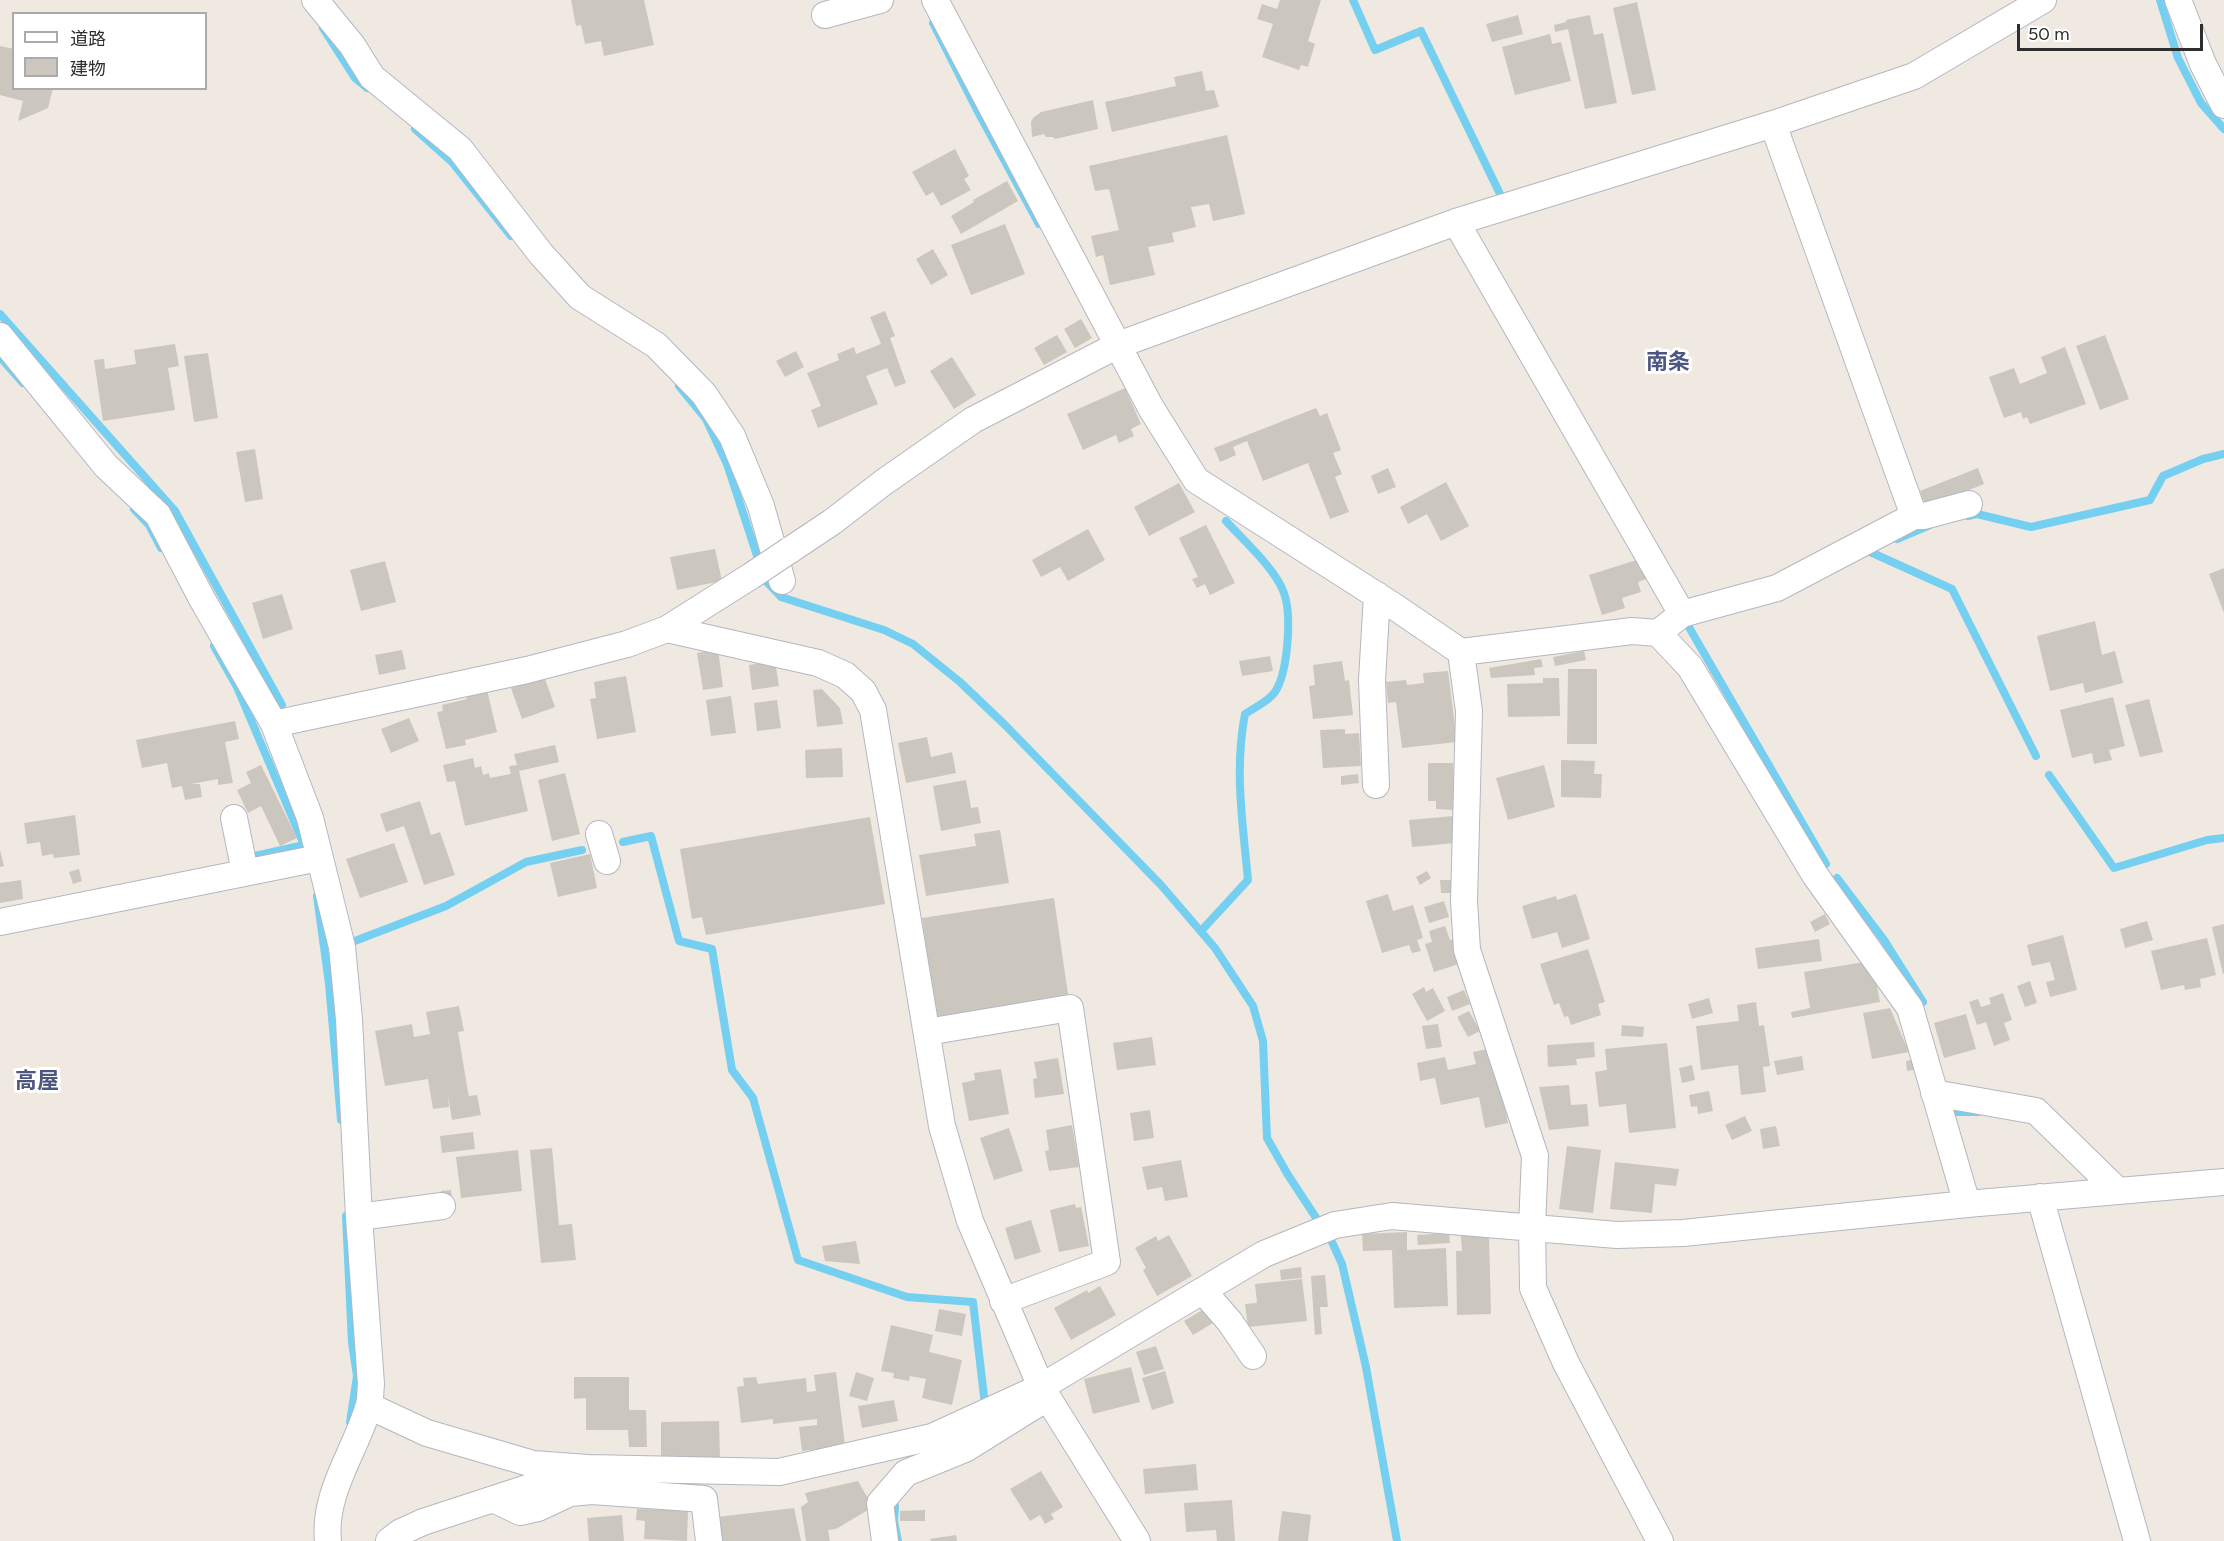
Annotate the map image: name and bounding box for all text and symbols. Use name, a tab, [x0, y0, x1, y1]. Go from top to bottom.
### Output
legend	[12, 12, 207, 90]
scale bar	[2020, 12, 2206, 50]
text: 50 m	[2028, 23, 2070, 45]
text: 道路	[70, 28, 106, 50]
text: 建物	[70, 58, 106, 80]
district label: 南条	[1646, 350, 1690, 376]
district label: 高屋	[15, 1069, 59, 1095]

